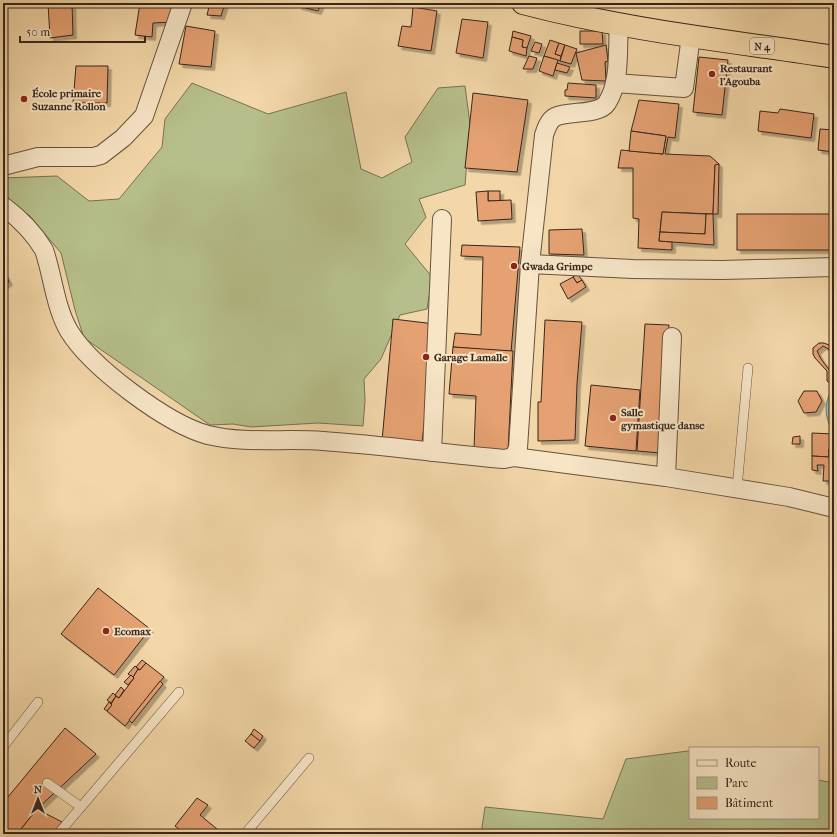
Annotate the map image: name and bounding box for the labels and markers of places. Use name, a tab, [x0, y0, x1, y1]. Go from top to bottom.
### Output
place label: Restaurant l'Agouba	[719, 62, 774, 88]
marker: Restaurant l'Agouba	[707, 69, 717, 79]
place label: École primaire Suzanne Rollon	[32, 87, 106, 113]
marker: École primaire Suzanne Rollon	[19, 94, 29, 104]
place label: Gwada Grimpe	[522, 260, 593, 273]
marker: Gwada Grimpe	[509, 261, 519, 271]
place label: Garage Lamalle	[434, 351, 508, 364]
marker: Garage Lamalle	[421, 352, 431, 362]
place label: Salle gymastique danse	[621, 406, 705, 432]
marker: Salle gymastique danse	[608, 413, 618, 423]
place label: Ecomax	[114, 625, 151, 638]
marker: Ecomax	[101, 626, 111, 636]

